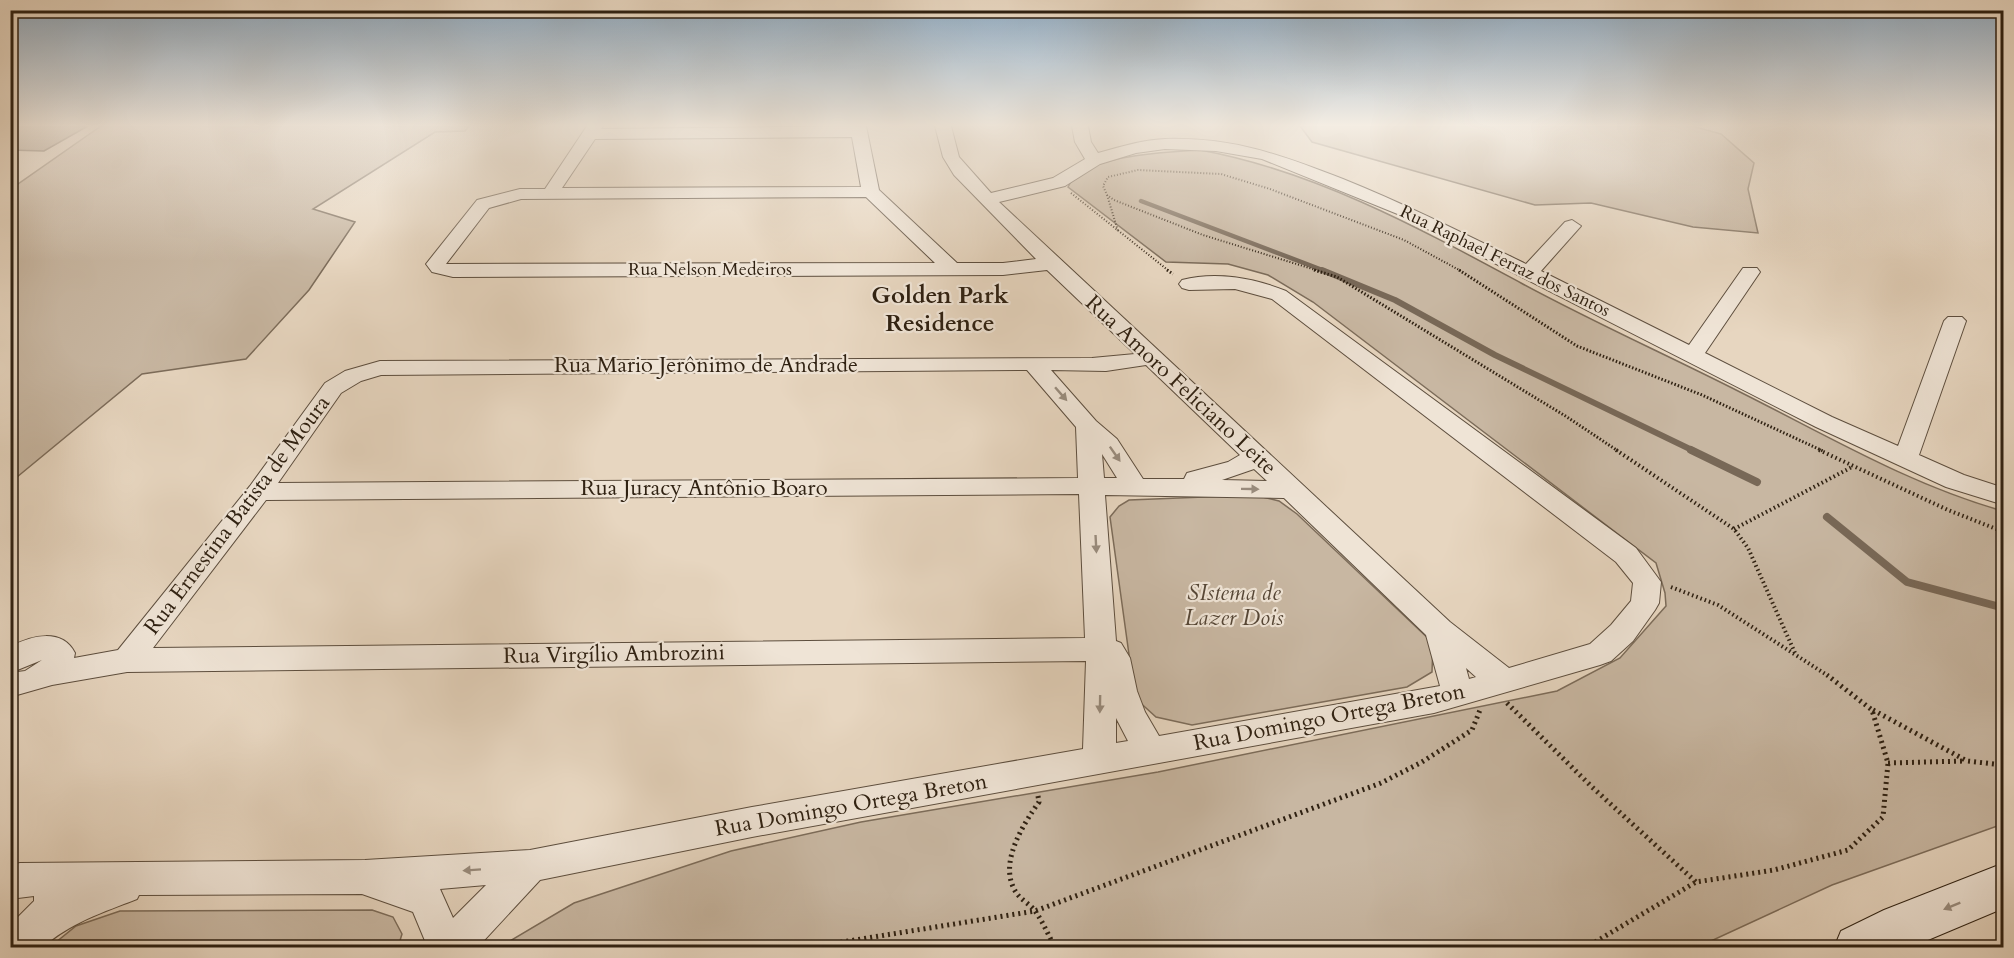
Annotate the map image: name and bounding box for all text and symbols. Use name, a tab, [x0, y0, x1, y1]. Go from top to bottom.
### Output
street label: Rua Raphael Ferraz dos Santos	[1396, 199, 1614, 323]
street label: Rua Nelson Medeiros	[628, 257, 792, 282]
district label: Golden Park Residence	[871, 279, 1009, 340]
street label: Rua Amoro Feliciano Leite	[1079, 288, 1283, 482]
street label: Rua Mario Jerônimo de Andrade	[554, 350, 858, 380]
one-way arrow	[1054, 387, 1067, 402]
street label: Rua Ernestina Batista de Moura	[137, 389, 337, 641]
one-way arrow	[1109, 445, 1121, 461]
street label: Rua Juracy Antônio Boaro	[580, 473, 828, 503]
one-way arrow	[1241, 484, 1260, 494]
one-way arrow	[1092, 534, 1101, 553]
park label: SIstema de Lazer Dois	[1185, 578, 1284, 633]
street label: Rua Virgílio Ambrozini	[503, 637, 725, 671]
street label: Rua Domingo Ortega Breton	[1191, 676, 1468, 758]
one-way arrow	[1095, 694, 1105, 713]
street label: Rua Domingo Ortega Breton	[713, 766, 990, 844]
one-way arrow	[463, 865, 482, 875]
one-way arrow	[1943, 902, 1961, 911]

